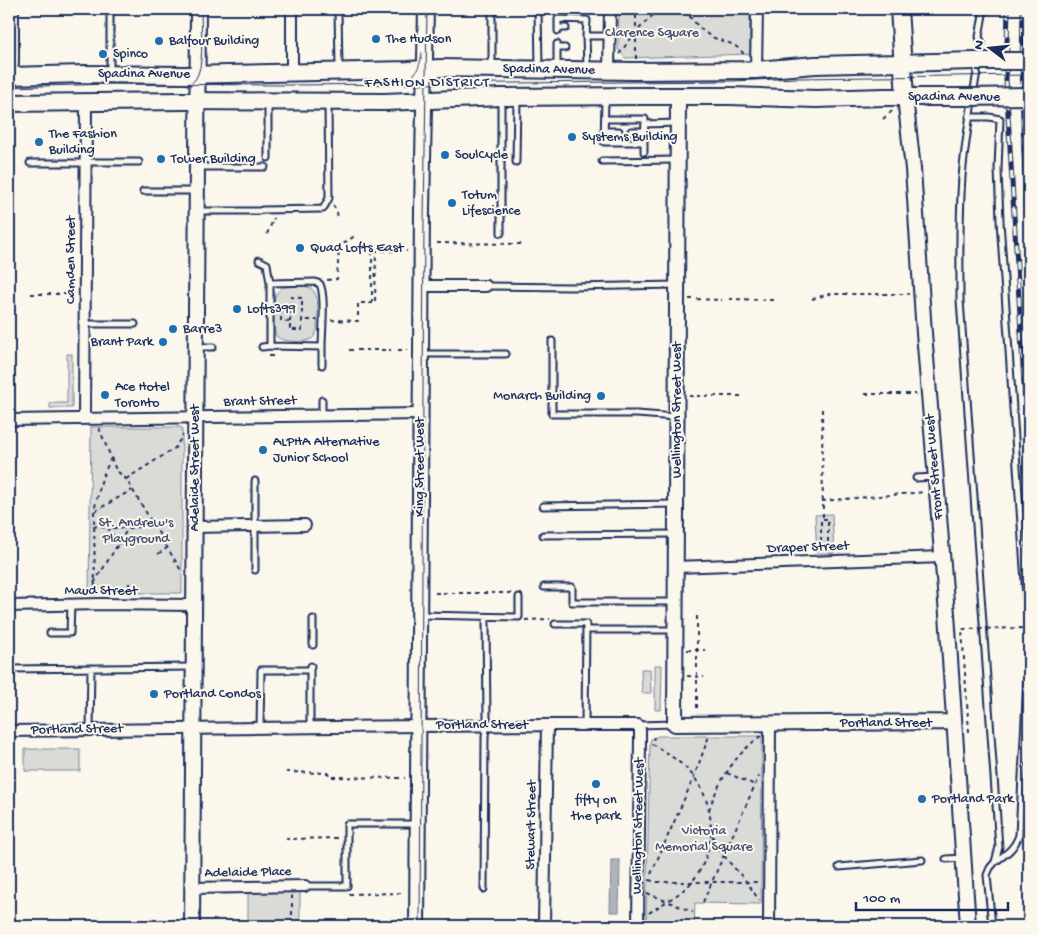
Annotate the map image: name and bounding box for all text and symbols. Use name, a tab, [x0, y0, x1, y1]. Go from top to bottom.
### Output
north arrow	[966, 22, 1016, 72]
park label: Clarence Square	[605, 25, 700, 42]
place label: The Hudson	[385, 31, 452, 48]
place label: Balfour Building	[168, 33, 259, 50]
marker: The Hudson	[370, 33, 382, 45]
marker: Balfour Building	[153, 35, 165, 47]
text: N	[970, 38, 989, 52]
place label: Spinco	[113, 46, 148, 63]
marker: Spinco	[97, 48, 109, 60]
street label: Spadina Avenue	[503, 61, 596, 79]
street label: Spadina Avenue	[98, 66, 191, 83]
district label: FASHION DISTRICT	[363, 74, 490, 92]
street label: Spadina Avenue	[908, 89, 1001, 106]
place label: The Fashion Building	[48, 126, 117, 159]
place label: Systems Building	[582, 129, 678, 146]
marker: Systems Building	[566, 131, 578, 143]
marker: The Fashion Building	[33, 136, 45, 148]
place label: SoulCycle	[455, 147, 509, 164]
marker: SoulCycle	[439, 149, 451, 161]
place label: Tower Building	[170, 151, 256, 168]
marker: Tower Building	[155, 153, 167, 165]
place label: Totum Lifescience	[461, 187, 521, 220]
marker: Totum Lifescience	[446, 197, 458, 209]
street label: Camden Street	[63, 215, 80, 304]
place label: Quad Lofts East	[310, 240, 405, 257]
marker: Quad Lofts East	[294, 242, 306, 254]
place label: Lofts399	[247, 301, 296, 318]
marker: Lofts399	[231, 303, 243, 315]
place label: Barre3	[182, 321, 222, 338]
marker: Barre3	[167, 323, 179, 335]
place label: Brant Park	[90, 334, 155, 351]
marker: Brant Park	[157, 336, 169, 348]
street label: Wellington Street West	[669, 340, 686, 478]
place label: Ace Hotel Toronto	[114, 379, 170, 412]
place label: Monarch Building	[493, 388, 591, 405]
marker: Ace Hotel Toronto	[99, 389, 111, 401]
marker: Monarch Building	[595, 390, 607, 402]
street label: Brant Street	[222, 393, 298, 411]
street label: Adelaide Street West	[187, 403, 204, 531]
street label: Front Street West	[922, 412, 948, 521]
street label: King Street West	[412, 416, 429, 517]
place label: ALPHA Alternative Junior School	[273, 434, 380, 467]
marker: ALPHA Alternative Junior School	[257, 444, 269, 456]
park label: St. Andrew's Playground	[99, 515, 174, 548]
street label: Draper Street	[766, 538, 850, 558]
street label: Maud Street	[65, 583, 139, 600]
place label: Portland Condos	[163, 686, 262, 703]
marker: Portland Condos	[148, 688, 160, 700]
street label: Portland Street	[839, 715, 933, 732]
street label: Portland Street	[435, 717, 529, 734]
street label: Portland Street	[30, 721, 124, 739]
street label: Wellington Street West	[629, 756, 649, 894]
marker: fifty on the park	[590, 778, 602, 790]
street label: Stewart Street	[523, 779, 541, 870]
place label: Portland Park	[931, 791, 1015, 808]
place label: fifty on the park	[570, 792, 623, 825]
marker: Portland Park	[916, 793, 928, 805]
park label: Victoria Memorial Square	[655, 823, 754, 856]
street label: Adelaide Place	[204, 864, 292, 882]
scale bar	[856, 880, 1008, 912]
text: 100 m	[862, 890, 901, 908]

